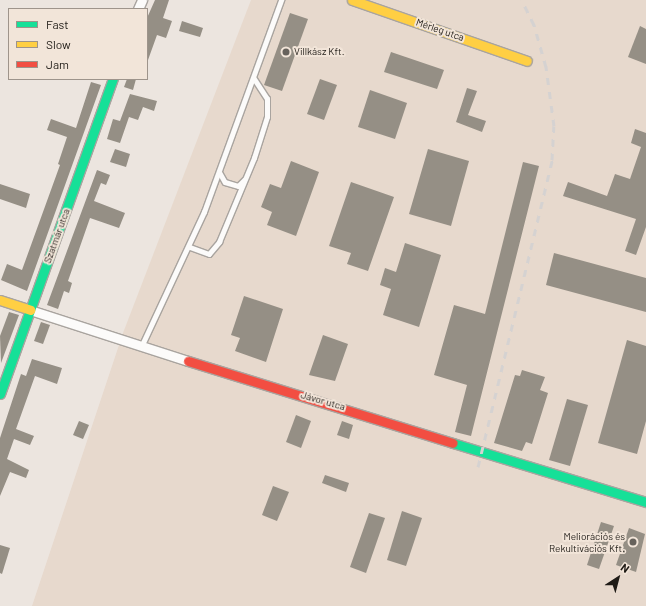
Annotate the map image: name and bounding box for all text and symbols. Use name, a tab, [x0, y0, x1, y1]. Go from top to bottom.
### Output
legend	[8, 8, 148, 80]
street label: Mérleg utca	[414, 16, 466, 44]
text: Fast	[46, 17, 69, 31]
text: Slow	[46, 37, 71, 51]
place label: Villkász Kft.	[294, 46, 344, 58]
marker: Villkász Kft.	[281, 47, 291, 57]
text: Jam	[46, 57, 69, 71]
street label: Szatmár utca	[42, 207, 72, 265]
street label: Jávor utca	[299, 389, 347, 413]
place label: Meliorációs és Rekultivációs Kft.	[549, 530, 625, 554]
marker: Meliorációs és Rekultivációs Kft.	[628, 537, 638, 547]
north arrow	[598, 558, 638, 598]
text: N	[619, 560, 632, 575]

